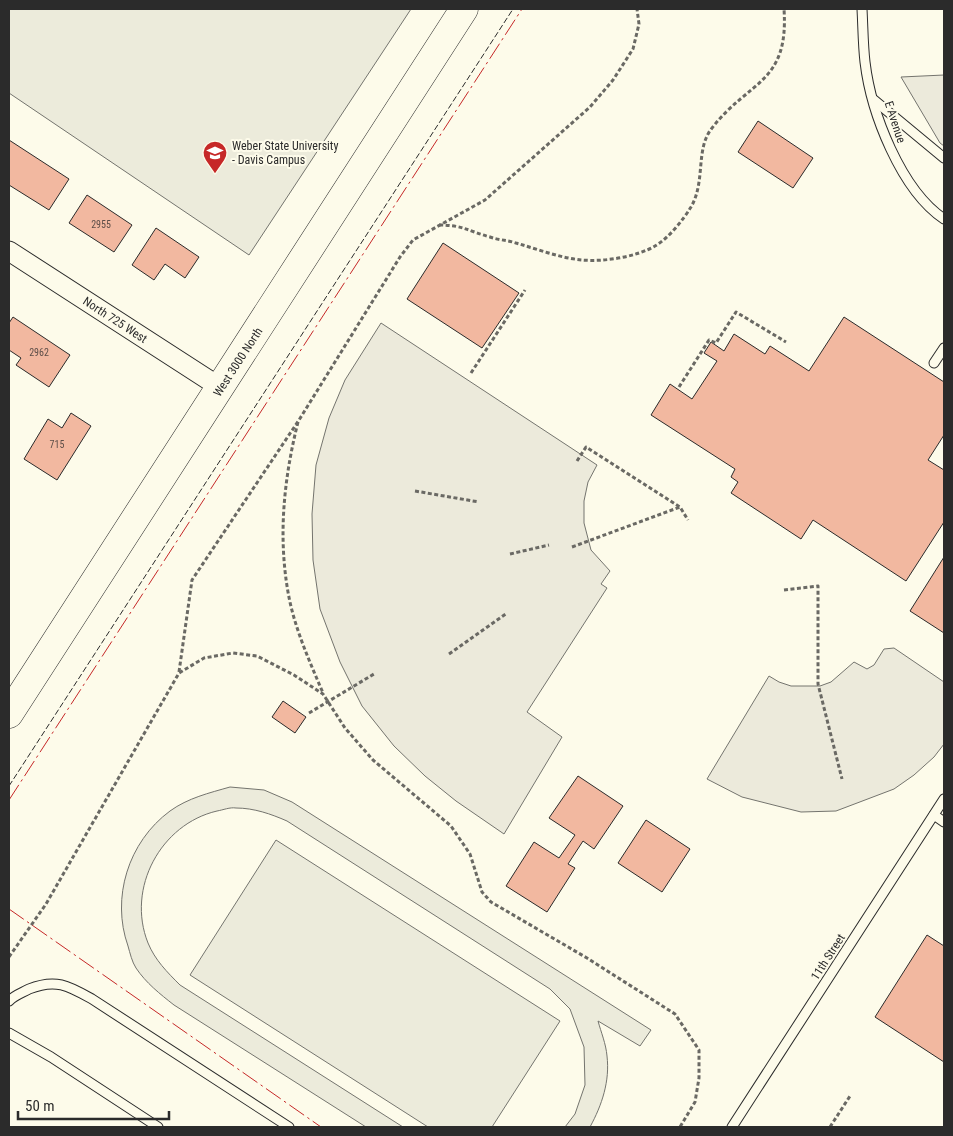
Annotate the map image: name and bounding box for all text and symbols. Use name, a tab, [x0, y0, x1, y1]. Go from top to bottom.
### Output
street label: E Avenue	[882, 99, 908, 145]
place label: Weber State University - Davis Campus	[232, 139, 338, 167]
school or university icon: Weber State University - Davis Campus	[202, 140, 228, 174]
house number: 2955	[91, 219, 111, 230]
street label: North 725 West	[80, 294, 150, 346]
street label: West 3000 North	[210, 325, 266, 399]
house number: 2962	[29, 347, 49, 358]
house number: 715	[50, 439, 64, 450]
street label: 11th Street	[808, 931, 848, 983]
scale bar	[18, 1088, 169, 1120]
text: 50 m	[25, 1097, 55, 1115]

